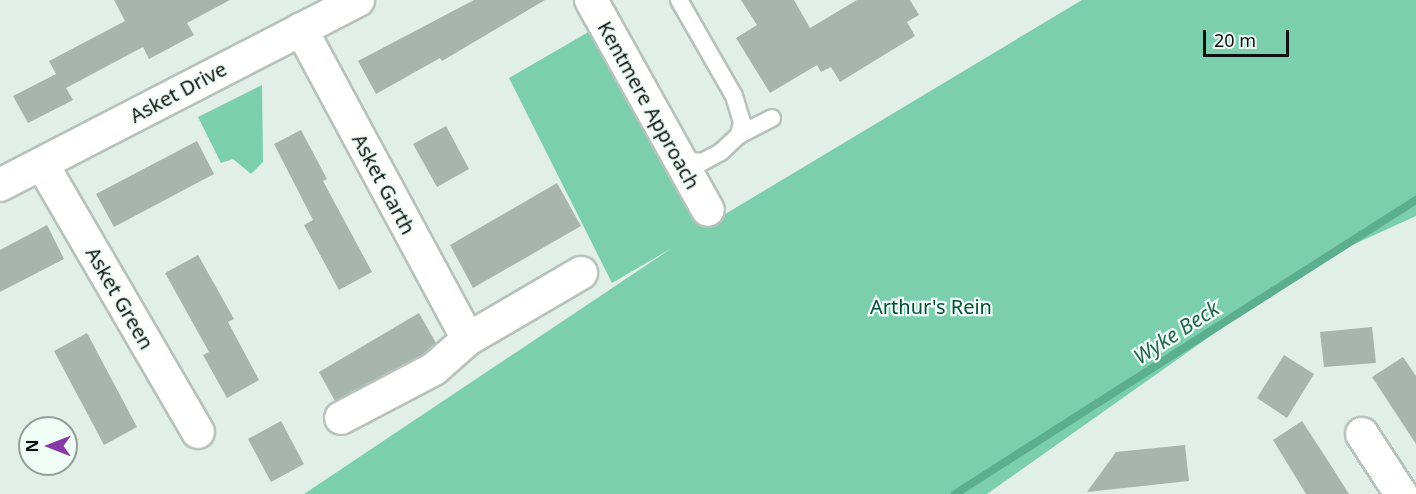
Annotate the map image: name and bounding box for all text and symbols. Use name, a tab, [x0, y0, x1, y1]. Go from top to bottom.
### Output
street label: Kentmere Approach	[593, 17, 705, 193]
scale bar	[1206, 18, 1292, 56]
text: 20 m	[1214, 28, 1256, 52]
street label: Asket Drive	[125, 56, 231, 128]
street label: Asket Garth	[347, 130, 421, 238]
street label: Asket Green	[81, 243, 159, 353]
park label: Arthur's Rein	[870, 294, 992, 318]
water label: Wyke Beck	[1129, 295, 1223, 369]
north arrow	[18, 416, 78, 476]
text: N	[21, 440, 43, 453]

